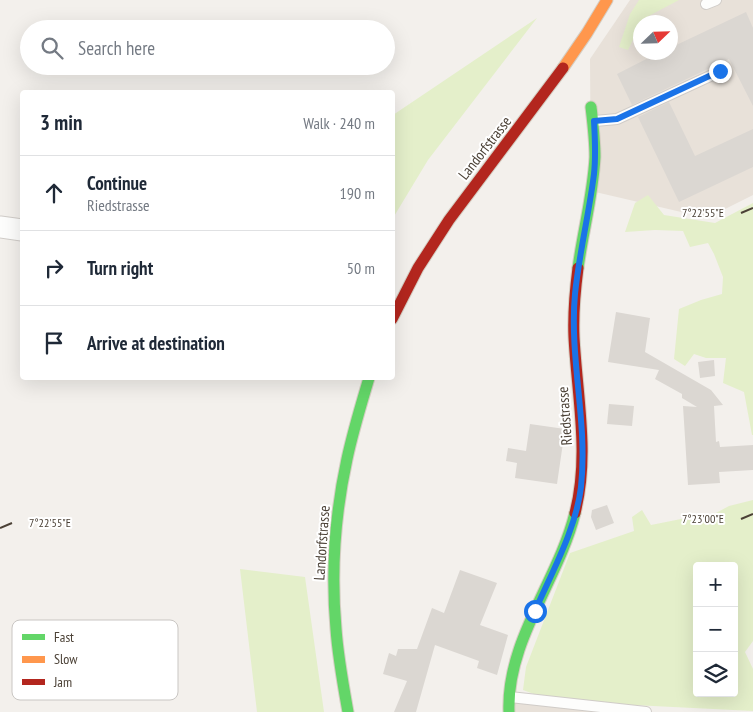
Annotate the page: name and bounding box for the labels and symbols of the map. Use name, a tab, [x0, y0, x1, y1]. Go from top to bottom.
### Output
north arrow	[633, 15, 678, 60]
route end	[709, 60, 732, 83]
street label: Landorfstrasse	[454, 112, 515, 183]
text: 7°22'55"E	[682, 205, 724, 220]
street label: Riedstrasse	[553, 386, 576, 446]
street label: Landorfstrasse	[309, 505, 334, 581]
text: 7°23'00"E	[682, 511, 724, 526]
text: 7°22'55"E	[29, 515, 71, 530]
route start	[524, 600, 547, 623]
legend	[12, 620, 178, 700]
text: Fast	[54, 628, 74, 646]
text: Slow	[54, 650, 78, 668]
text: Jam	[53, 673, 72, 691]

